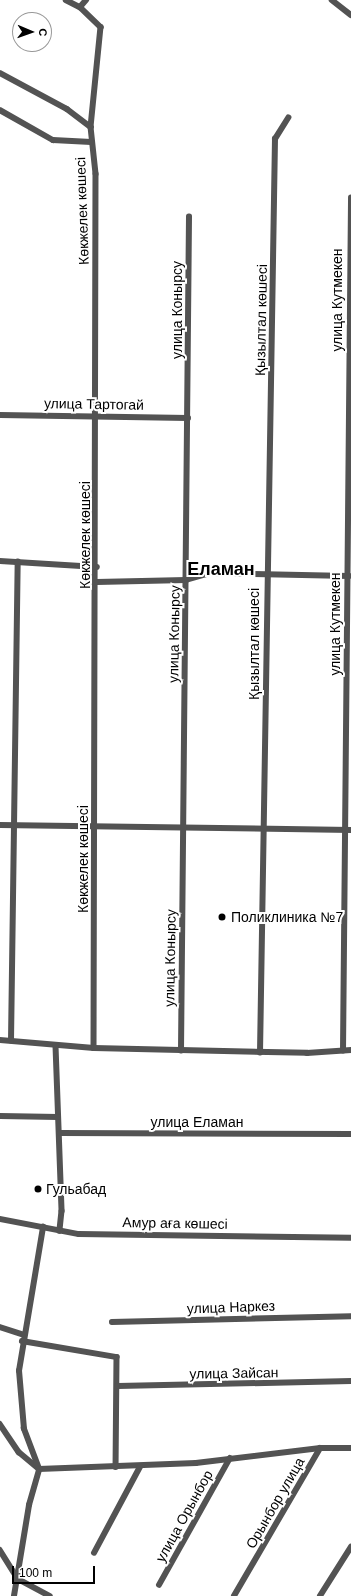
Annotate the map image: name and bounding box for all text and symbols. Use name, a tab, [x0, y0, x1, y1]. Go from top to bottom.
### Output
north arrow	[12, 12, 52, 52]
text: С	[37, 28, 49, 37]
street label: Көкжелек көшесі	[72, 157, 92, 265]
street label: улица Кутмекен	[329, 248, 345, 352]
street label: улица Конырсу	[169, 261, 185, 359]
street label: Қызылтал көшесі	[252, 264, 270, 376]
street label: улица Тартогай	[44, 395, 144, 413]
street label: Көкжелек көшесі	[77, 481, 93, 589]
district label: Еламан	[187, 558, 255, 580]
street label: улица Кутмекен	[327, 572, 343, 676]
street label: улица Конырсу	[165, 585, 183, 683]
street label: Қызылтал көшесі	[246, 588, 262, 700]
street label: Көкжелек көшесі	[75, 805, 91, 913]
street label: улица Конырсу	[161, 909, 179, 1007]
place label: Поликлиника №7	[231, 909, 343, 925]
marker: Поликлиника №7	[216, 911, 228, 923]
street label: улица Еламан	[151, 1114, 243, 1130]
place label: Гульабад	[46, 1181, 106, 1197]
marker: Гульабад	[33, 1184, 43, 1194]
street label: Амур аға көшесі	[122, 1214, 228, 1232]
street label: улица Наркез	[187, 1297, 275, 1317]
street label: улица Зайсан	[189, 1364, 279, 1382]
street label: Орынбор улица	[242, 1454, 308, 1552]
street label: улица Орынбор	[152, 1467, 216, 1565]
scale bar	[14, 1558, 97, 1584]
text: 100 m	[19, 1566, 52, 1580]

